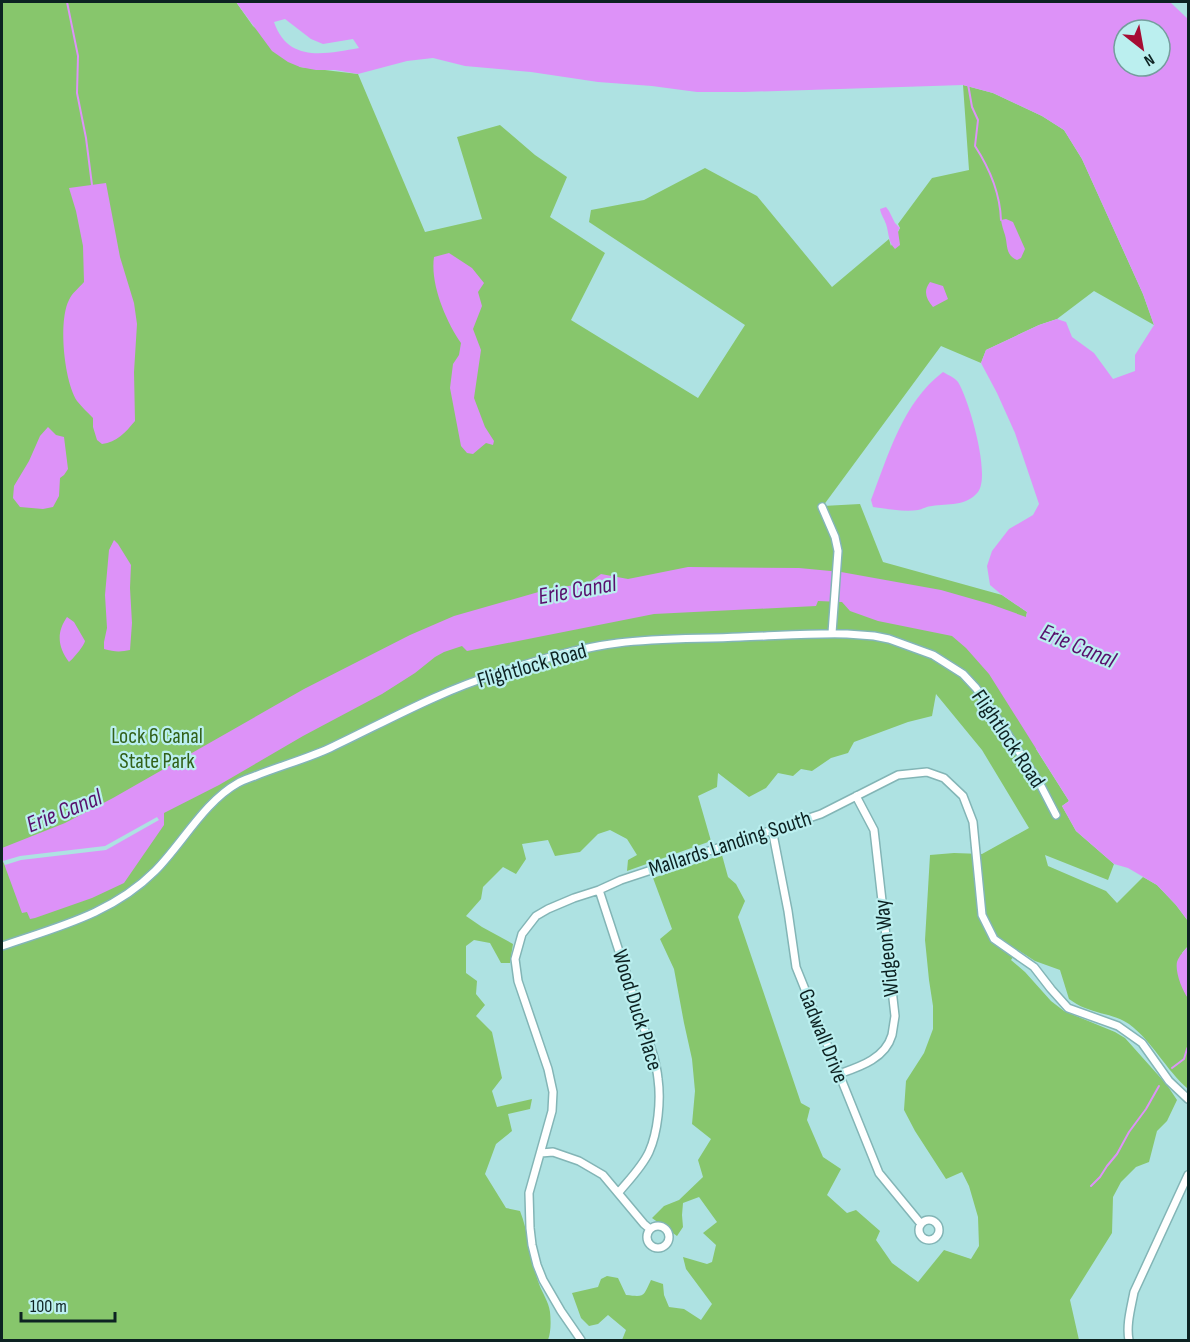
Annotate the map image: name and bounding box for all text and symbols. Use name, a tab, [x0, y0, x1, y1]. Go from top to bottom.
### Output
north arrow	[1112, 18, 1172, 78]
text: N	[1140, 49, 1158, 70]
water label: Erie Canal	[536, 569, 619, 611]
water label: Erie Canal	[1036, 617, 1121, 675]
street label: Flightlock Road	[474, 637, 590, 695]
street label: Flightlock Road	[965, 685, 1051, 793]
park label: Lock 6 Canal State Park	[111, 723, 203, 775]
water label: Erie Canal	[22, 783, 107, 839]
street label: Mallards Landing South	[645, 805, 815, 883]
street label: Widgeon Way	[868, 898, 906, 998]
street label: Wood Duck Place	[606, 946, 668, 1074]
street label: Gadwall Drive	[792, 985, 854, 1087]
scale bar	[21, 1285, 116, 1323]
text: 100 m	[30, 1296, 67, 1317]

